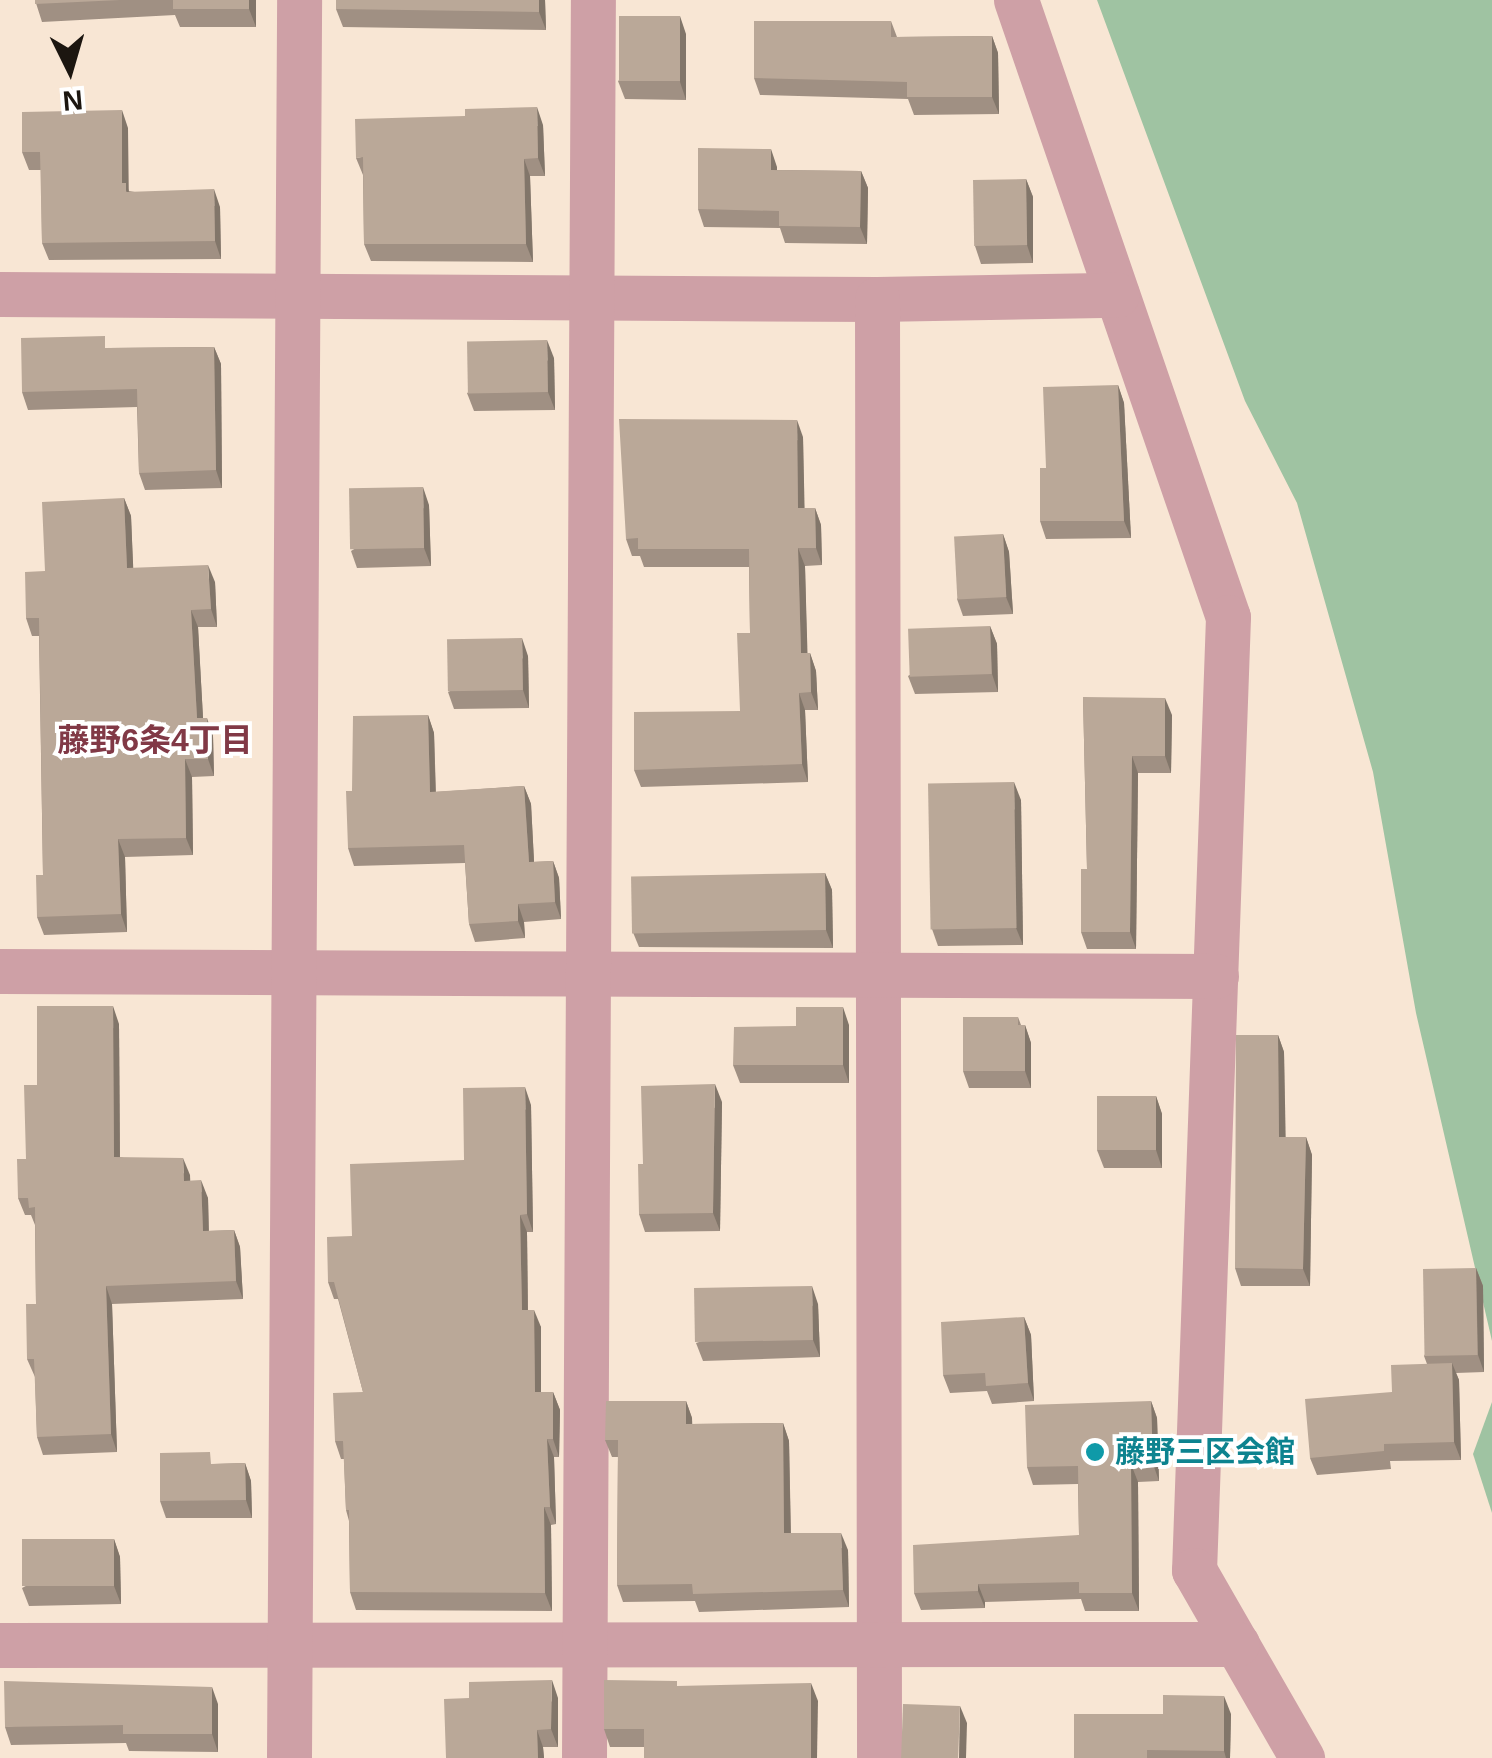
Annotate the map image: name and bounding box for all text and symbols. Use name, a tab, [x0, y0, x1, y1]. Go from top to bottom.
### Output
north arrow	[20, 20, 120, 120]
text: N	[61, 84, 84, 117]
district label: 藤野6条4丁目	[57, 721, 253, 759]
place label: 藤野三区会館	[1115, 1434, 1295, 1470]
marker: 藤野三区会館	[1084, 1441, 1106, 1463]

